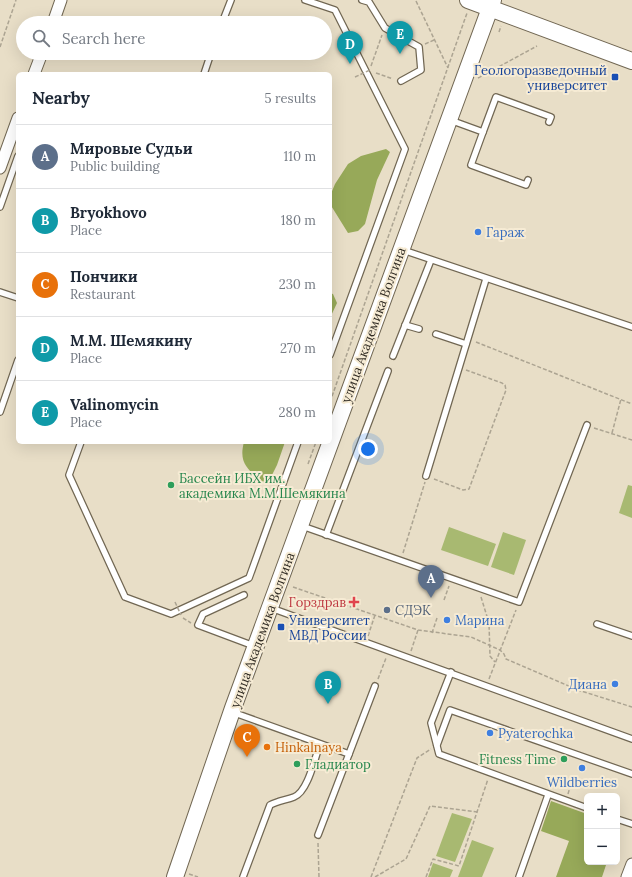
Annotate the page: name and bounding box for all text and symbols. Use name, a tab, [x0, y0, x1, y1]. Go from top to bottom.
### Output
search box	[16, 16, 332, 60]
pin: E	[387, 21, 413, 54]
icon: search	[30, 27, 52, 49]
text: Search here	[62, 29, 145, 48]
pin: D	[337, 31, 363, 64]
place label: Геологоразведочный университет	[474, 62, 608, 94]
marker: Геологоразведочный университет	[610, 72, 620, 82]
text: Nearby	[32, 87, 90, 109]
text: 5 results	[265, 90, 316, 107]
text: Мировые Судьи	[70, 139, 193, 158]
text: A	[41, 148, 49, 165]
text: 110 m	[283, 148, 316, 165]
text: Public building	[70, 158, 160, 175]
text: Bryokhovo	[70, 203, 147, 222]
text: B	[41, 212, 49, 229]
text: 180 m	[281, 212, 316, 229]
text: Place	[70, 222, 102, 239]
place label: Гараж	[486, 224, 524, 241]
marker: Гараж	[473, 227, 483, 237]
street label: улица Академика Волгина	[337, 245, 410, 405]
text: Пончики	[70, 267, 138, 286]
text: C	[41, 276, 49, 293]
text: 230 m	[279, 276, 316, 293]
text: Restaurant	[70, 286, 136, 303]
text: М.М. Шемякину	[70, 331, 192, 350]
text: D	[40, 340, 50, 357]
text: 270 m	[280, 340, 316, 357]
text: Place	[70, 350, 102, 367]
text: Valinomycin	[70, 395, 159, 414]
text: E	[41, 404, 49, 421]
text: 280 m	[279, 404, 316, 421]
text: Place	[70, 414, 102, 431]
your location	[358, 439, 378, 459]
place label: Бассейн ИБХ им. академика М.М.Шемякина	[179, 470, 346, 502]
marker: Бассейн ИБХ им. академика М.М.Шемякина	[166, 480, 176, 490]
street label: улица Академика Волгина	[226, 550, 299, 710]
pin: A	[418, 565, 444, 598]
place label: Горздрав	[289, 594, 346, 611]
marker: Горздрав	[349, 597, 359, 607]
place label: СДЭК	[395, 602, 431, 619]
marker: СДЭК	[382, 605, 392, 615]
place label: Университет МВД России	[288, 612, 370, 644]
place label: Марина	[455, 612, 505, 629]
marker: Марина	[442, 615, 452, 625]
marker: Университет МВД России	[276, 622, 286, 632]
pin: B	[315, 671, 341, 704]
place label: Диана	[568, 676, 607, 693]
marker: Диана	[610, 679, 620, 689]
pin: C	[234, 724, 260, 757]
place label: Pyaterochka	[498, 725, 573, 742]
marker: Pyaterochka	[485, 728, 495, 738]
place label: Hinkalnaya	[275, 739, 342, 756]
marker: Hinkalnaya	[262, 742, 272, 752]
place label: Fitness Time	[479, 751, 556, 768]
marker: Fitness Time	[559, 754, 569, 764]
place label: Гладиатор	[305, 756, 371, 773]
marker: Гладиатор	[292, 759, 302, 769]
marker: Wildberries	[577, 763, 587, 773]
place label: Wildberries	[547, 774, 617, 791]
map controls	[584, 793, 620, 865]
button: +	[584, 793, 620, 829]
button: −	[584, 829, 620, 865]

